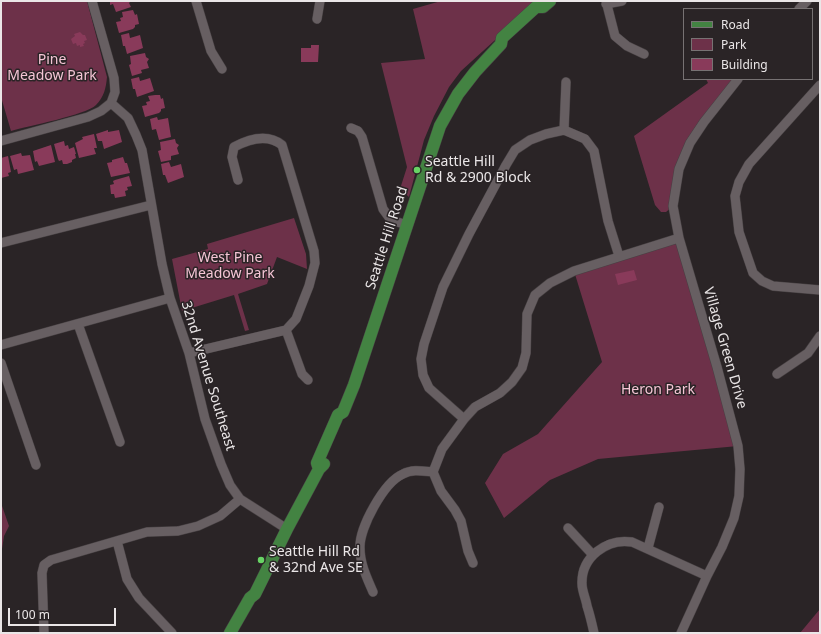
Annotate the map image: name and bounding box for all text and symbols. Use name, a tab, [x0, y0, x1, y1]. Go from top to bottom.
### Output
legend	[683, 8, 813, 80]
text: Road	[721, 16, 750, 33]
text: Park	[721, 36, 746, 53]
park label: Pine Meadow Park	[7, 52, 97, 84]
text: Building	[721, 56, 768, 73]
place label: Seattle Hill Rd & 2900 Block	[425, 154, 531, 186]
marker: Seattle Hill Rd & 2900 Block	[412, 165, 422, 175]
street label: Seattle Hill Road	[362, 184, 412, 292]
park label: West Pine Meadow Park	[185, 250, 275, 282]
street label: Village Green Drive	[700, 285, 750, 411]
street label: 32nd Avenue Southeast	[177, 299, 239, 453]
park label: Heron Park	[621, 382, 695, 398]
place label: Seattle Hill Rd & 32nd Ave SE	[269, 544, 363, 576]
marker: Seattle Hill Rd & 32nd Ave SE	[256, 555, 266, 565]
scale bar	[10, 600, 118, 626]
text: 100 m	[15, 606, 50, 623]

